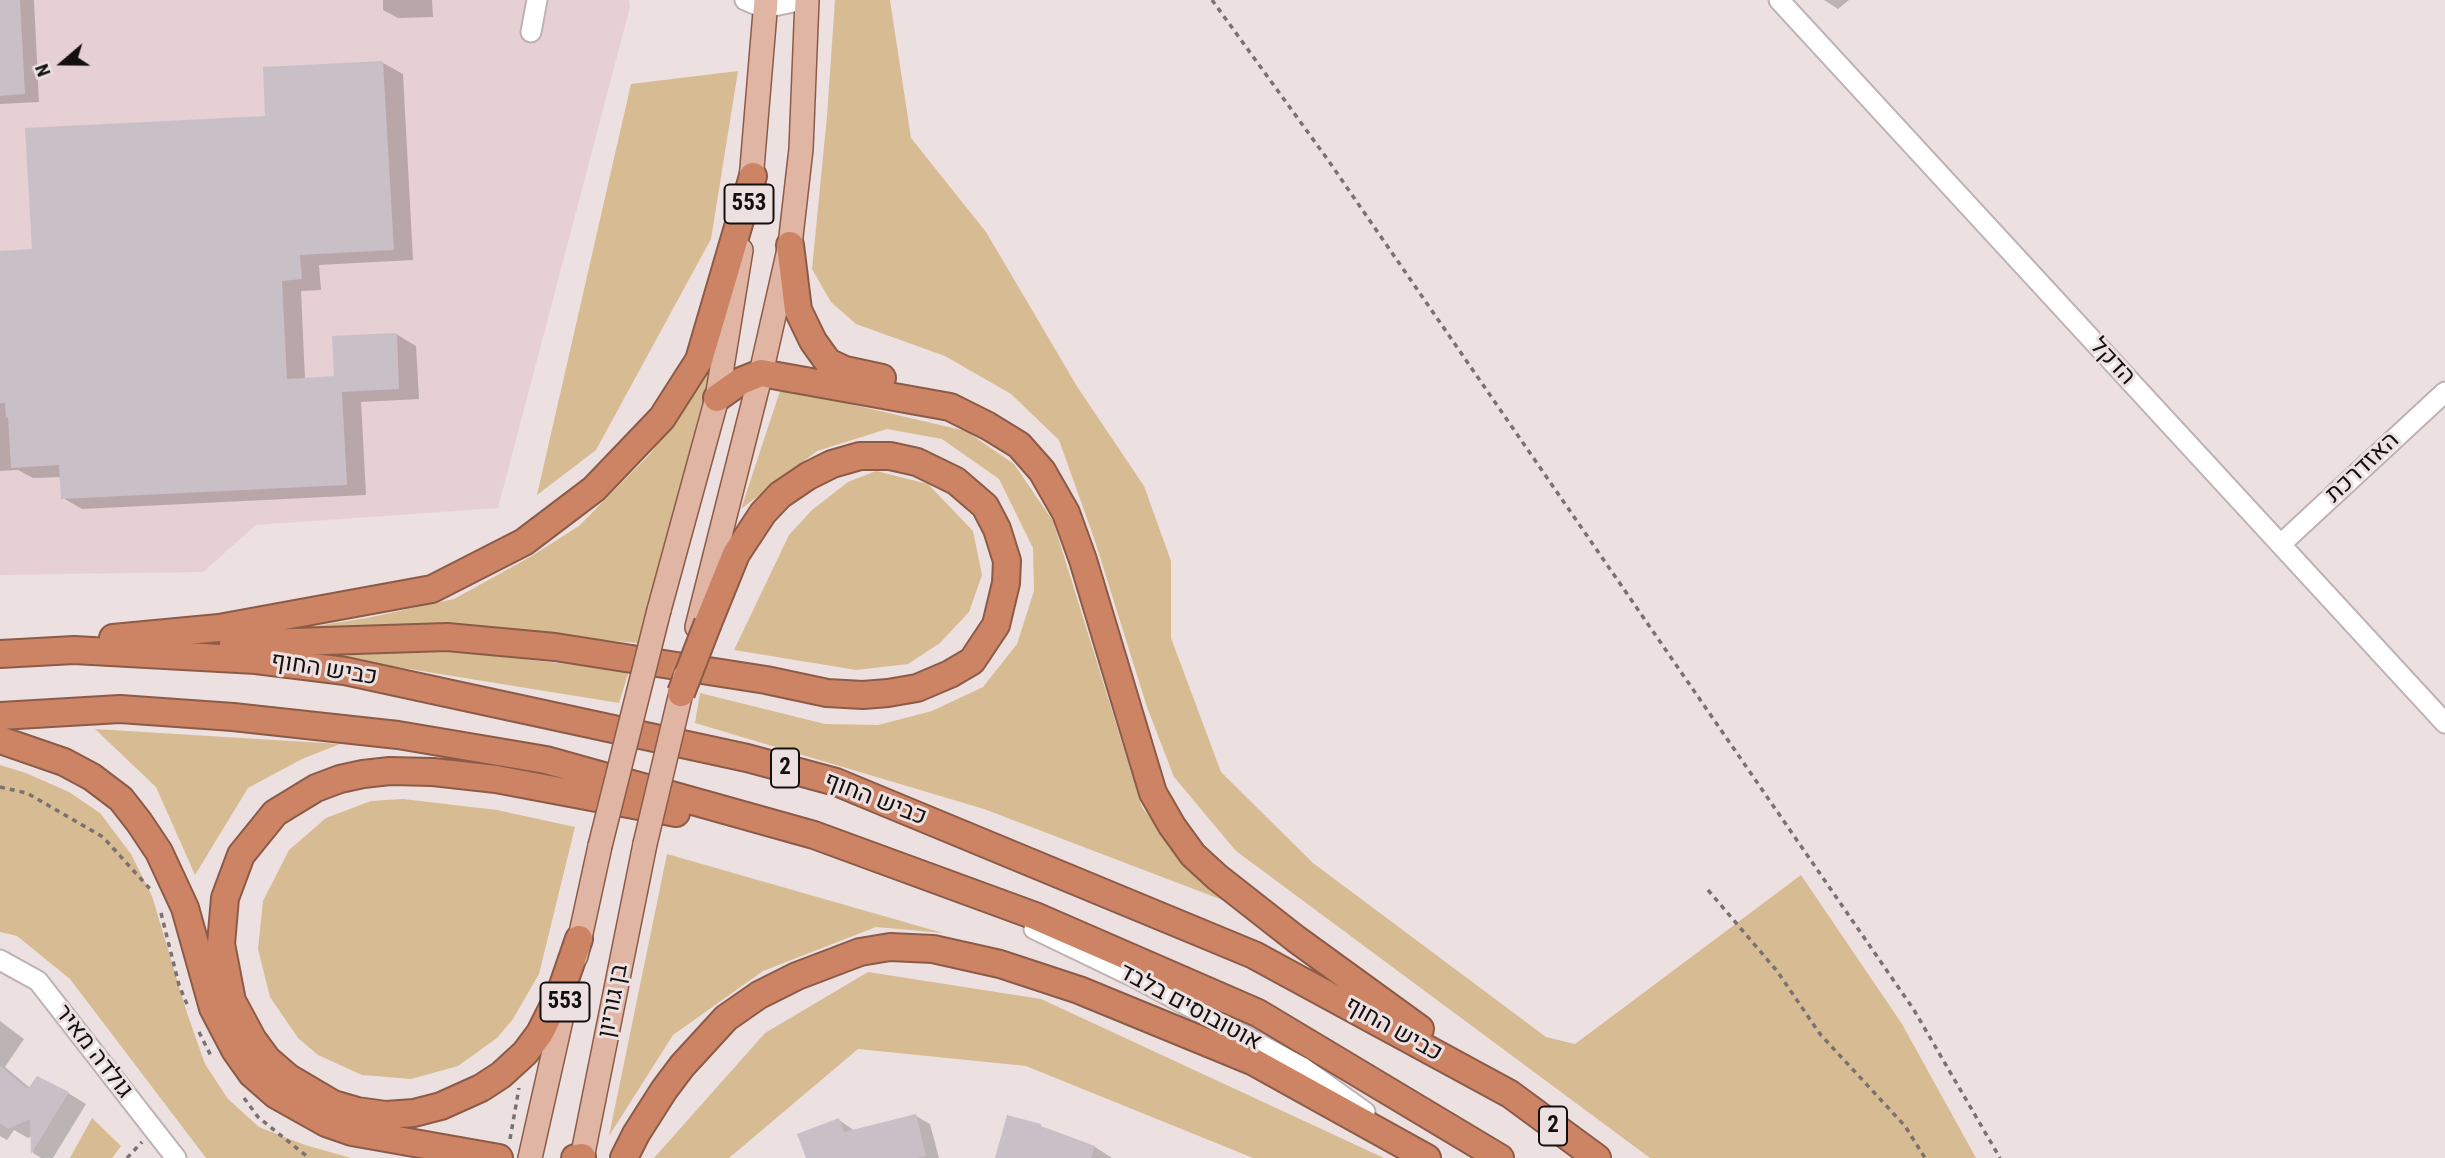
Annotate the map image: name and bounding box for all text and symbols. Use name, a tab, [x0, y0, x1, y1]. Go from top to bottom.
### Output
north arrow	[28, 28, 98, 98]
text: N	[30, 61, 56, 80]
road number: 553	[724, 184, 774, 224]
street label: הדקל	[2083, 332, 2141, 392]
street label: האזדרכת	[2320, 427, 2406, 509]
street label: כביש החוף	[269, 647, 379, 693]
road number: 2	[771, 748, 799, 788]
street label: כביש החוף	[820, 767, 930, 833]
street label: אוטובוסים בלבד	[1114, 958, 1266, 1058]
street label: בן גוריון	[593, 962, 635, 1040]
road number: 553	[540, 982, 590, 1021]
street label: כביש החוף	[1339, 991, 1447, 1069]
street label: גולדה מאיר	[48, 1000, 138, 1104]
road number: 2	[1539, 1106, 1567, 1146]

